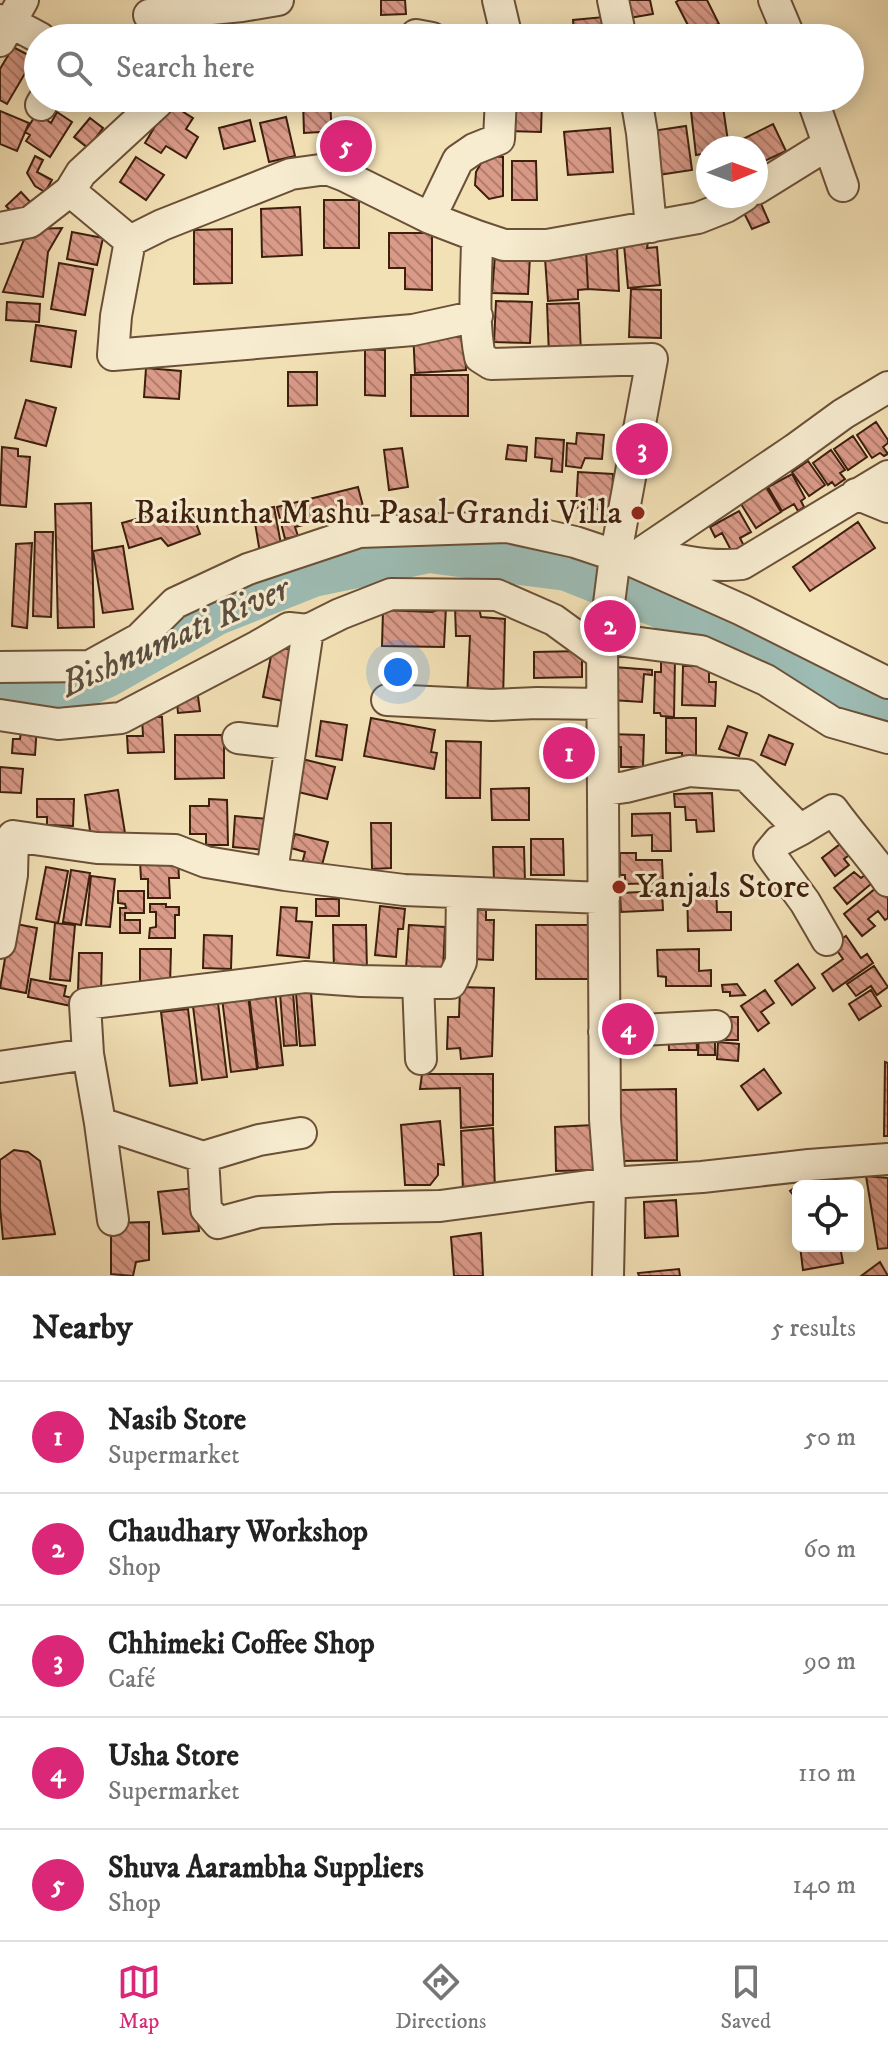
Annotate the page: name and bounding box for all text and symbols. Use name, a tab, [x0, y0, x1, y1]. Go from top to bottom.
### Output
search box	[24, 24, 864, 112]
icon: search	[52, 46, 96, 90]
text: Search here	[116, 50, 255, 87]
pin: 5	[320, 116, 372, 176]
north arrow	[696, 136, 768, 208]
pin: 3	[616, 419, 668, 479]
place label: Baikuntha Mashu Pasal Grandi Villa	[134, 492, 623, 534]
marker: Baikuntha Mashu Pasal Grandi Villa	[629, 504, 647, 522]
water label: Bishnumati River	[52, 565, 299, 708]
pin: 2	[584, 596, 636, 656]
your location	[378, 652, 418, 692]
pin: 1	[543, 723, 595, 783]
place label: Yanjals Store	[635, 866, 810, 908]
marker: Yanjals Store	[610, 878, 628, 896]
pin: 4	[602, 999, 654, 1059]
map controls	[792, 1180, 864, 1252]
button: locate	[792, 1180, 864, 1252]
text: Nearby	[32, 1307, 133, 1349]
text: 5 results	[771, 1312, 856, 1345]
text: Nasib Store	[108, 1402, 246, 1439]
text: 1	[53, 1421, 63, 1454]
text: 50 m	[804, 1421, 856, 1454]
text: Supermarket	[108, 1439, 240, 1472]
text: Chaudhary Workshop	[108, 1514, 368, 1551]
text: 2	[52, 1533, 64, 1566]
text: 60 m	[803, 1533, 856, 1566]
text: Shop	[108, 1551, 161, 1584]
text: Chhimeki Coffee Shop	[108, 1626, 375, 1663]
text: 3	[53, 1645, 63, 1678]
text: 90 m	[804, 1645, 856, 1678]
text: Café	[108, 1663, 155, 1696]
text: Usha Store	[108, 1738, 239, 1775]
text: 4	[51, 1757, 65, 1790]
text: 110 m	[798, 1757, 856, 1790]
text: Supermarket	[108, 1775, 240, 1808]
text: Shuva Aarambha Suppliers	[108, 1850, 424, 1887]
text: 5	[52, 1869, 64, 1902]
text: 140 m	[792, 1869, 856, 1902]
text: Shop	[108, 1887, 161, 1920]
tab: Map	[117, 1960, 161, 2035]
tab: Directions	[395, 1960, 486, 2035]
tab: Saved	[720, 1960, 771, 2035]

